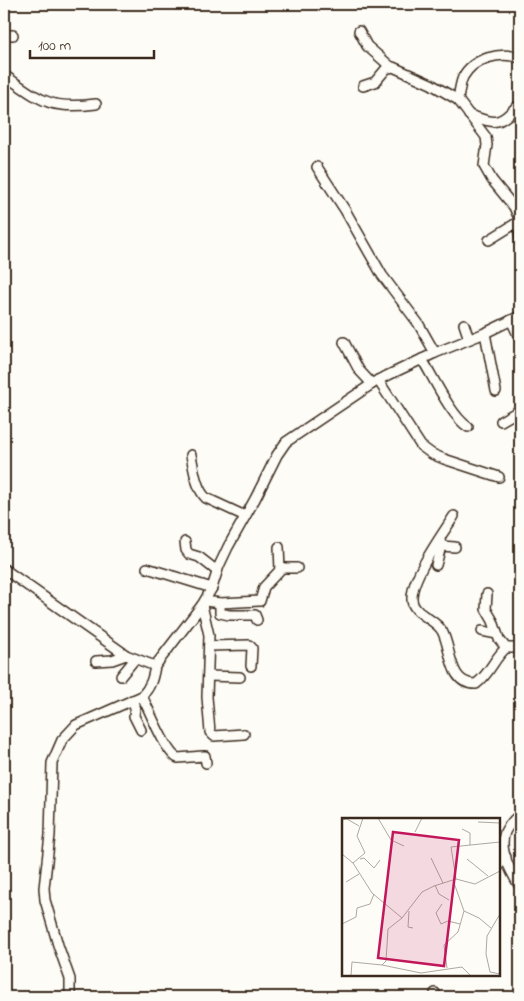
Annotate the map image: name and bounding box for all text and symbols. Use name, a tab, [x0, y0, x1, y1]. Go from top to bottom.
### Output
scale bar	[30, 28, 154, 60]
text: 100 m	[38, 35, 71, 57]
inset map	[342, 818, 499, 976]

